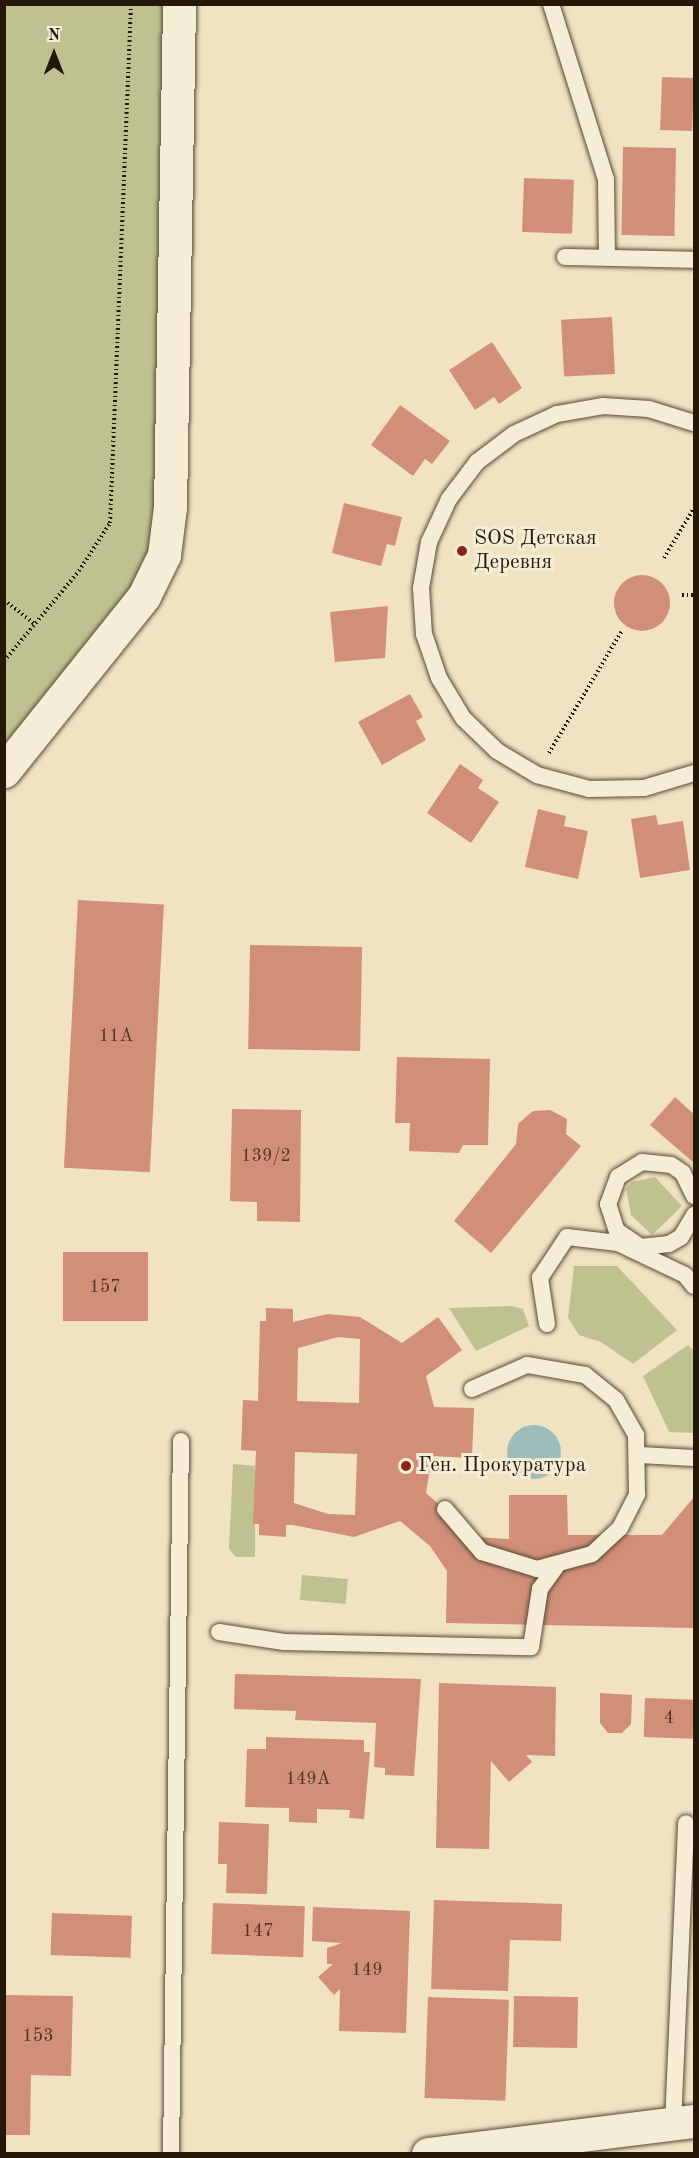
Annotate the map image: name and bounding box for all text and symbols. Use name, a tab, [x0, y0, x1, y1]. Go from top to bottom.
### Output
north arrow	[24, 24, 84, 84]
text: N	[48, 28, 60, 44]
place label: SOS Детская Деревня	[474, 526, 597, 576]
marker: SOS Детская Деревня	[455, 544, 469, 558]
house number: 11А	[99, 1025, 133, 1047]
house number: 139/2	[241, 1145, 291, 1167]
house number: 157	[89, 1276, 121, 1298]
place label: Ген. Прокуратура	[418, 1453, 586, 1479]
marker: Ген. Прокуратура	[399, 1459, 413, 1473]
house number: 4	[664, 1707, 674, 1729]
house number: 149А	[285, 1768, 331, 1790]
house number: 147	[242, 1920, 274, 1942]
house number: 149	[351, 1959, 383, 1981]
house number: 153	[22, 2025, 54, 2047]

